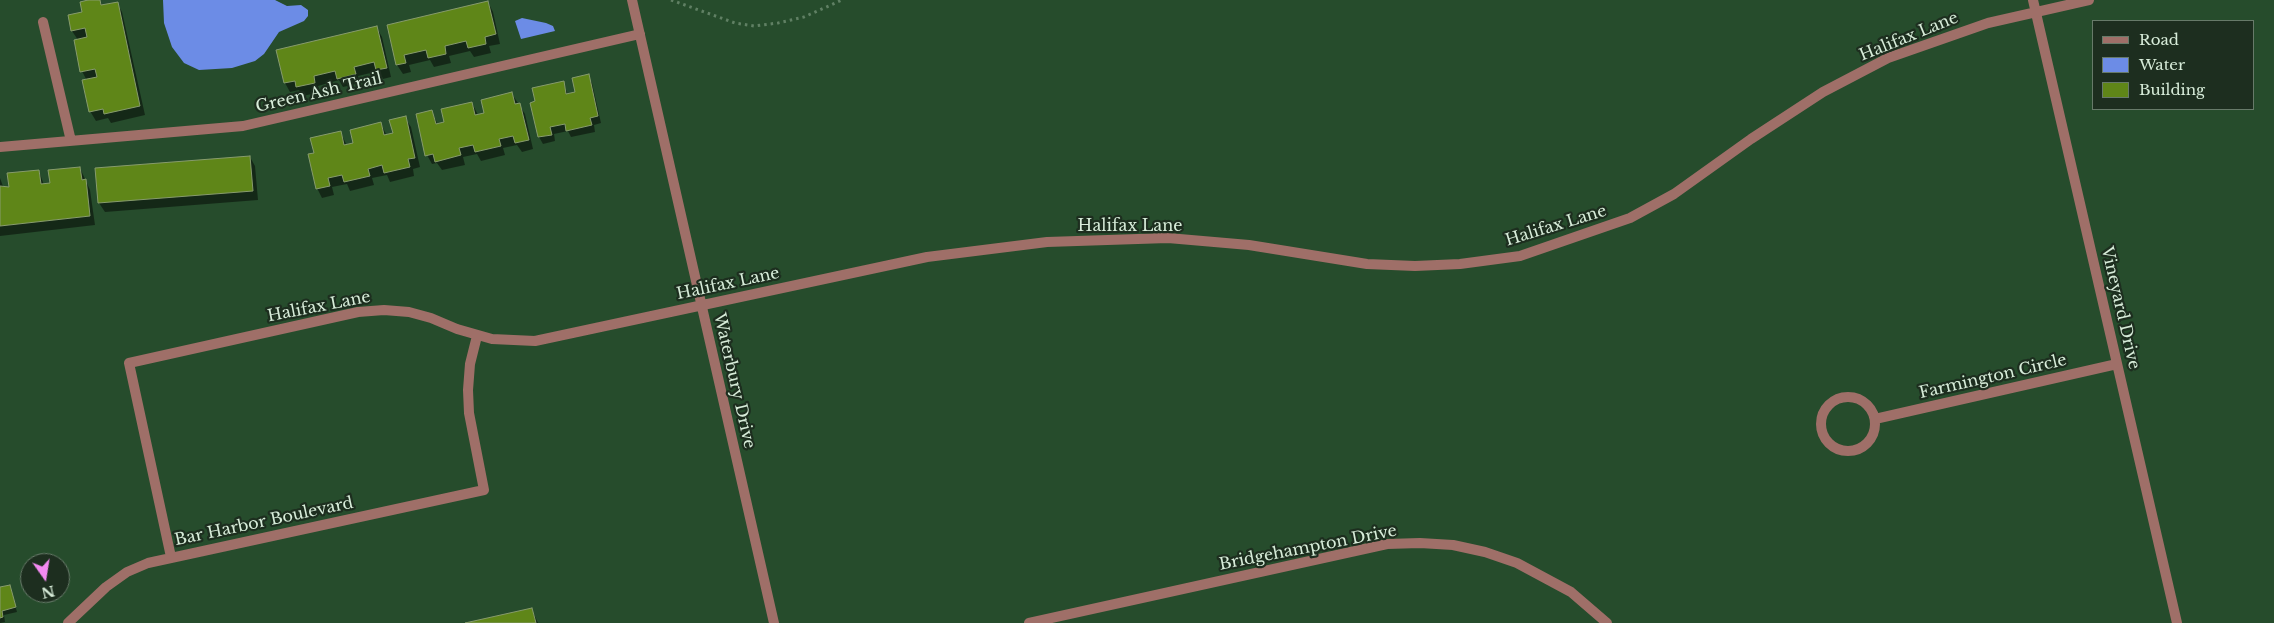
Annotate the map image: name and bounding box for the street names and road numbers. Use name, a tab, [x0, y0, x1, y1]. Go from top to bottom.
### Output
street label: Halifax Lane	[1857, 8, 1961, 66]
street label: Green Ash Trail	[254, 69, 384, 117]
street label: Halifax Lane	[1503, 201, 1609, 251]
street label: Halifax Lane	[1078, 216, 1182, 236]
street label: Vineyard Drive	[2097, 245, 2143, 371]
street label: Halifax Lane	[675, 264, 781, 304]
street label: Halifax Lane	[266, 288, 372, 326]
street label: Waterbury Drive	[709, 311, 759, 451]
street label: Farmington Circle	[1917, 351, 2069, 403]
street label: Bar Harbor Boulevard	[173, 494, 355, 550]
street label: Bridgehampton Drive	[1218, 521, 1398, 575]

